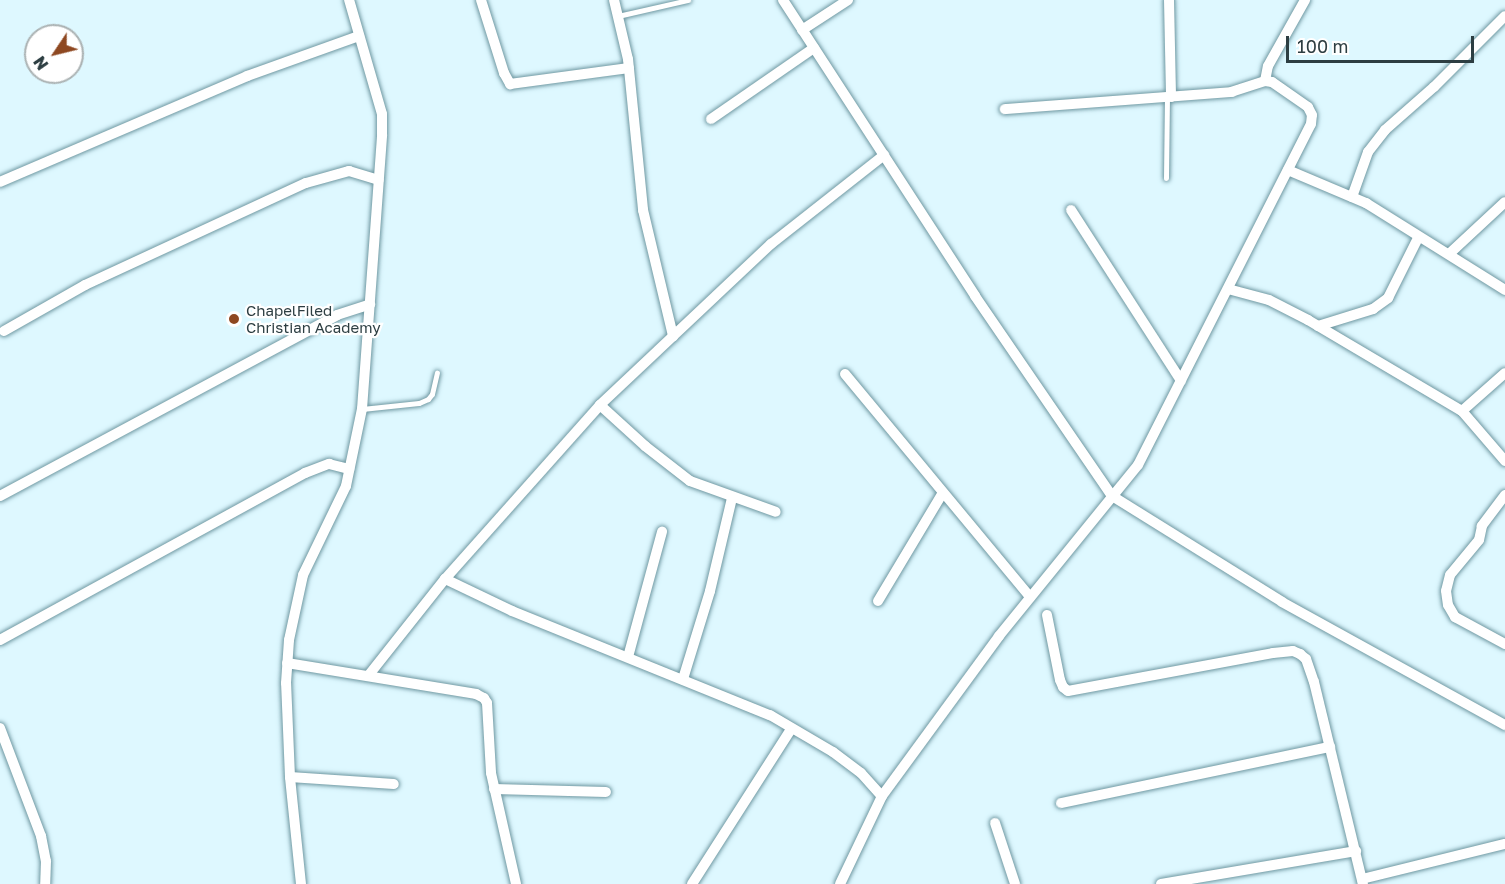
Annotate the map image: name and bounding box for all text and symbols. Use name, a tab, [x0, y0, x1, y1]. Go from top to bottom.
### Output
north arrow	[24, 24, 84, 84]
scale bar	[1289, 24, 1476, 62]
text: 100 m	[1297, 35, 1348, 57]
text: N	[29, 52, 53, 74]
place label: ChapelFiled Christian Academy	[246, 301, 381, 336]
marker: ChapelFiled Christian Academy	[227, 312, 241, 326]

